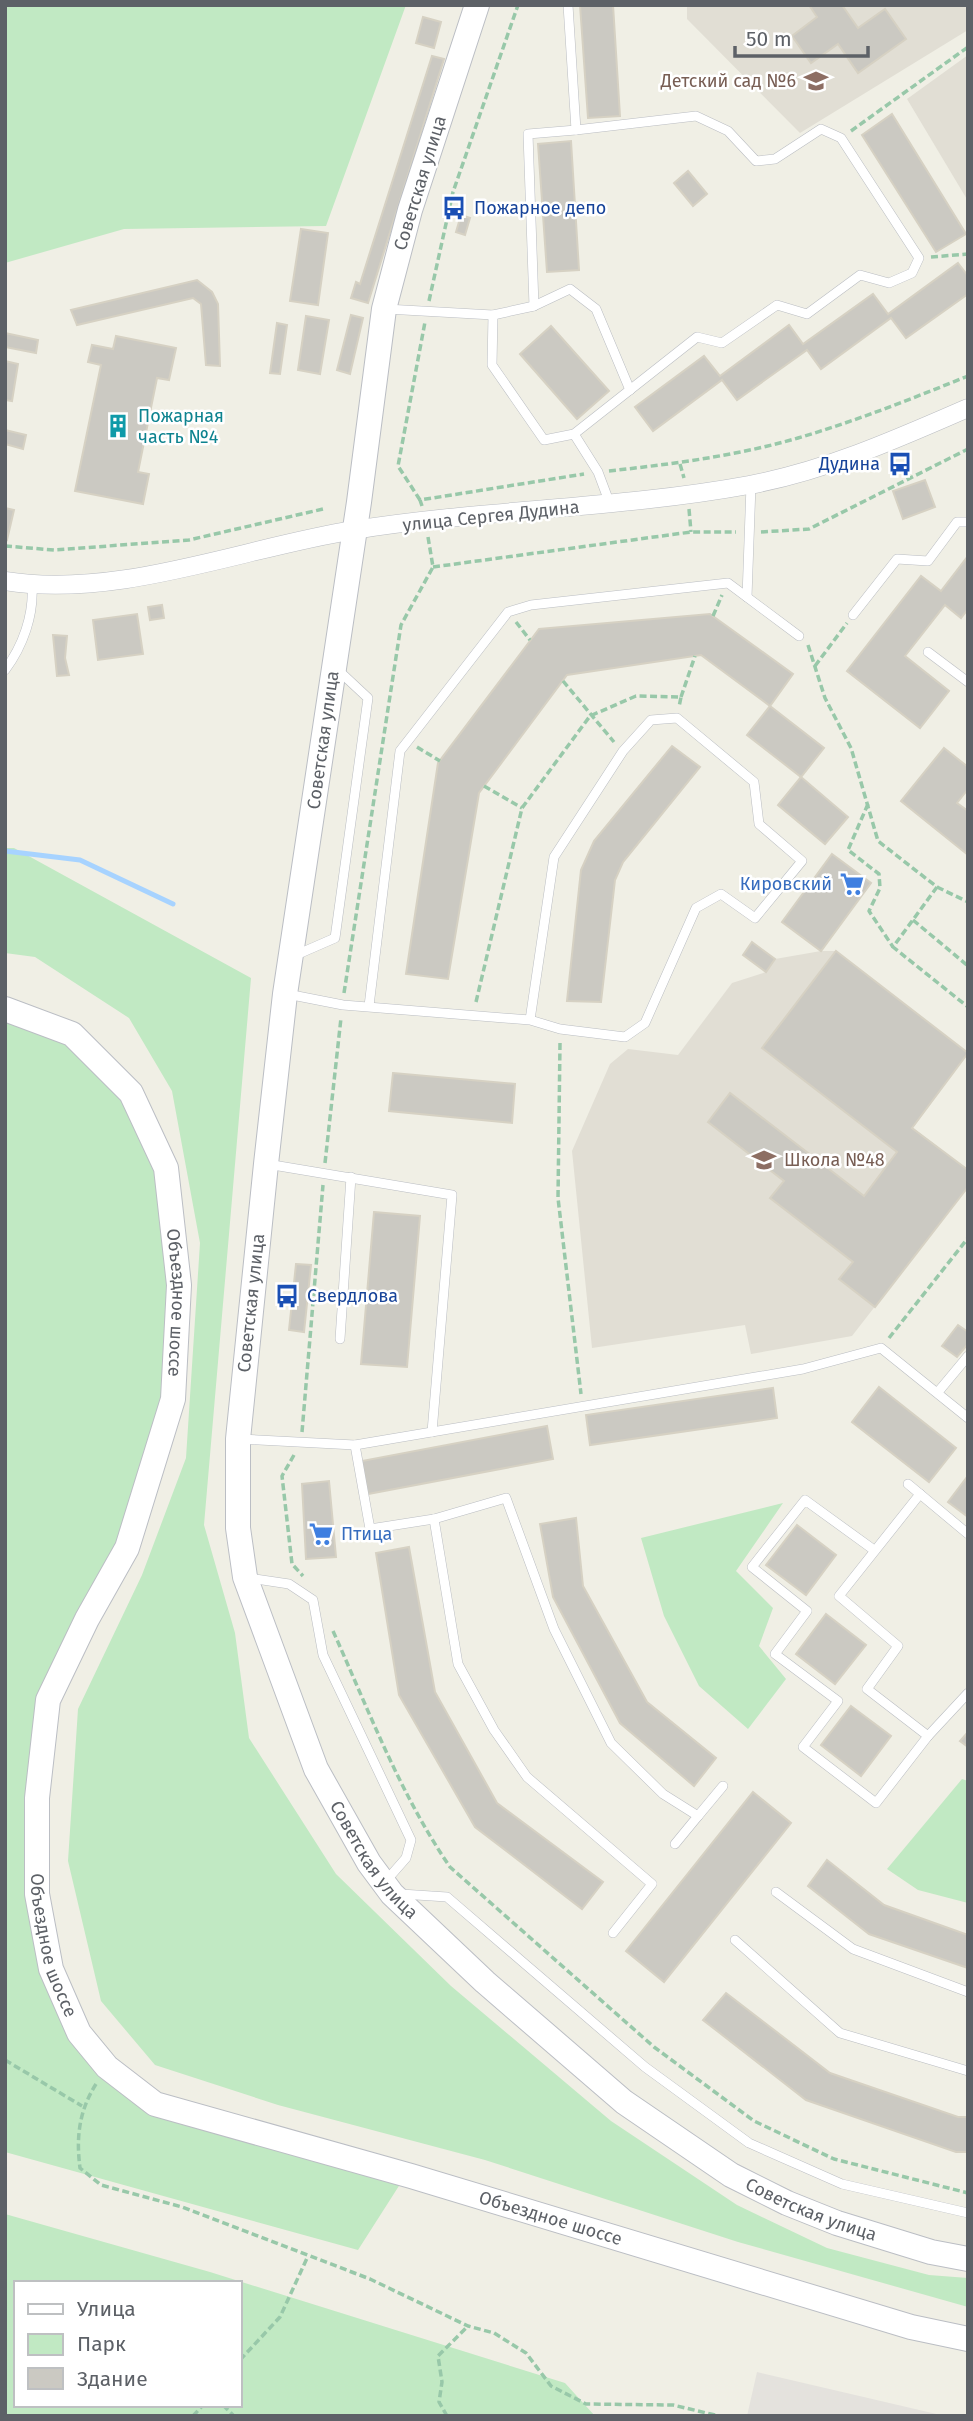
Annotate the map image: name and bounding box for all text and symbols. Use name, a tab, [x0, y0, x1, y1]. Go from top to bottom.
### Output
scale bar	[735, 14, 868, 58]
text: 50 m	[746, 26, 792, 52]
school or university icon: Детский сад №6	[802, 67, 830, 95]
place label: Детский сад №6	[660, 70, 796, 92]
street label: Советская улица	[389, 113, 451, 253]
bus stop icon: Пожарное депо	[440, 194, 468, 222]
place label: Пожарное депо	[474, 197, 606, 219]
place label: Пожарная часть №4	[138, 405, 224, 448]
building icon: Пожарная часть №4	[104, 412, 132, 440]
bus stop icon: Дудина	[886, 450, 914, 478]
place label: Дудина	[818, 453, 880, 475]
street label: улица Сергея Дудина	[402, 496, 580, 536]
street label: Советская улица	[302, 669, 344, 811]
supermarket icon: Кировский	[838, 870, 866, 898]
place label: Кировский	[740, 873, 832, 895]
school or university icon: Школа №48	[750, 1146, 778, 1174]
place label: Школа №48	[784, 1149, 885, 1171]
street label: Объездное шоссе	[162, 1227, 190, 1377]
street label: Советская улица	[233, 1232, 269, 1374]
bus stop icon: Свердлова	[273, 1282, 301, 1310]
place label: Свердлова	[307, 1285, 398, 1307]
supermarket icon: Птица	[307, 1520, 335, 1548]
place label: Птица	[341, 1523, 392, 1545]
street label: Советская улица	[325, 1797, 422, 1924]
street label: Объездное шоссе	[26, 1873, 82, 2020]
street label: Советская улица	[742, 2173, 879, 2246]
street label: Объездное шоссе	[476, 2186, 625, 2250]
legend	[14, 2281, 242, 2407]
text: Улица	[77, 2296, 136, 2322]
text: Парк	[77, 2331, 126, 2357]
text: Здание	[77, 2366, 148, 2392]

